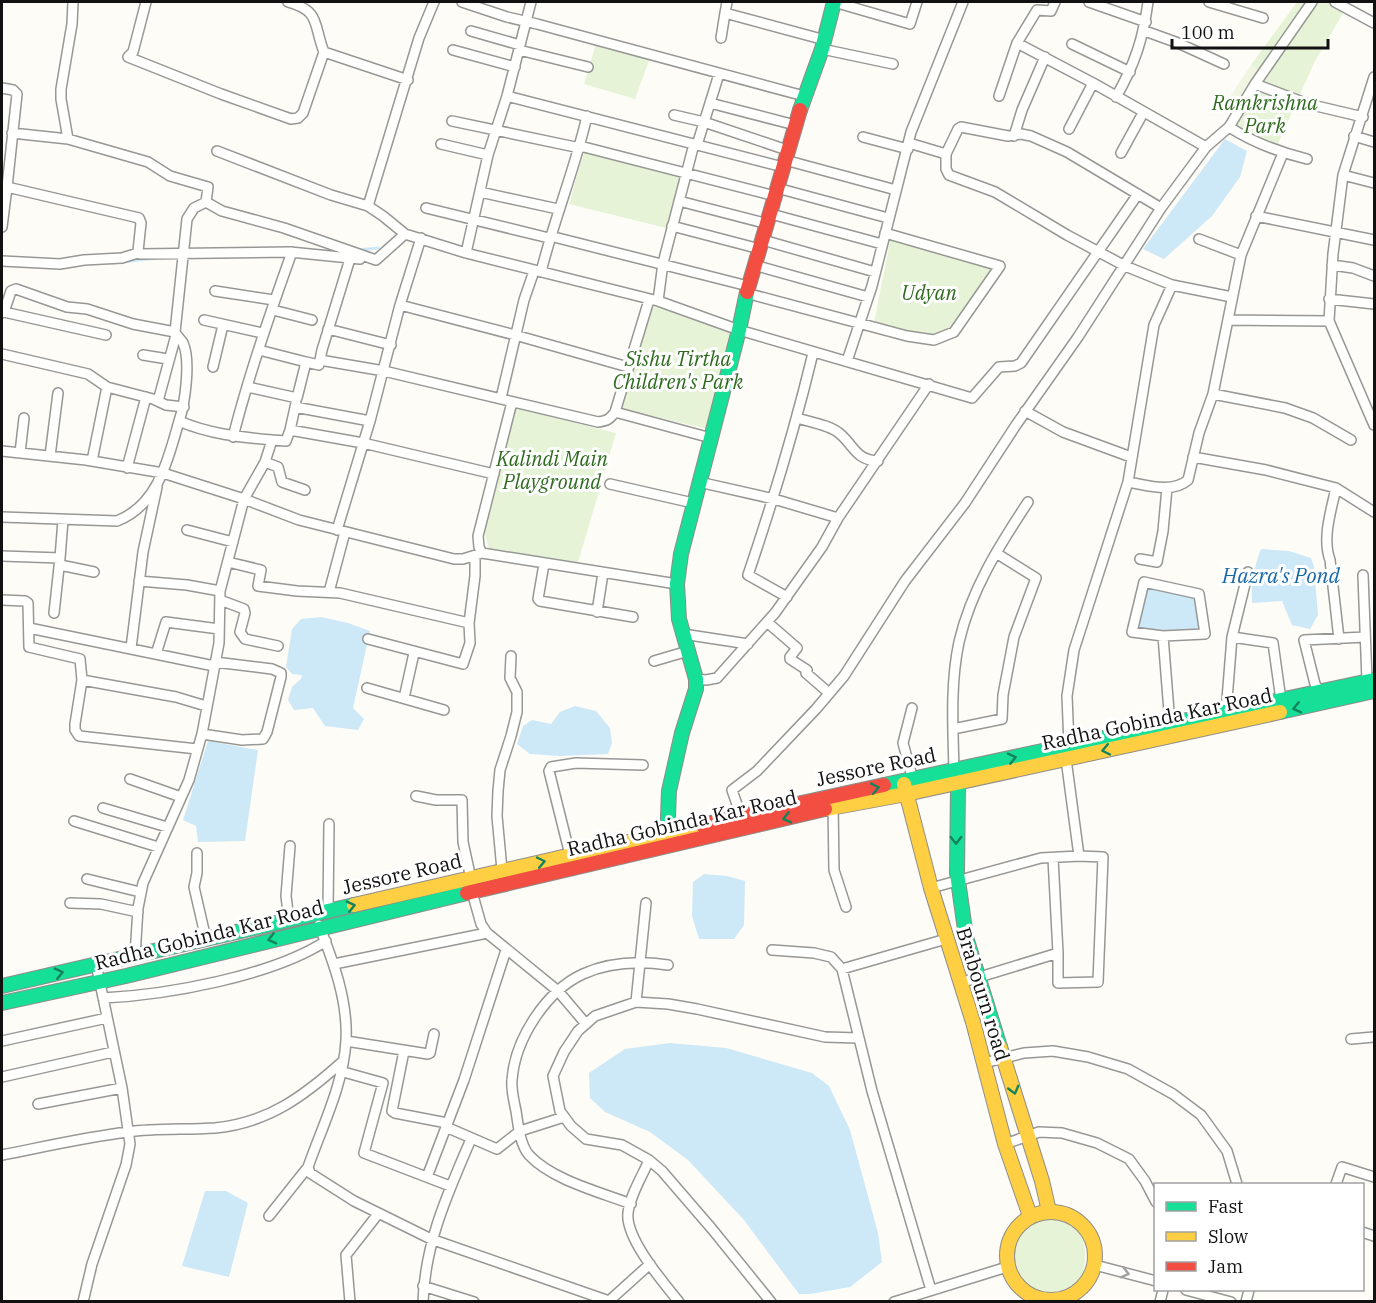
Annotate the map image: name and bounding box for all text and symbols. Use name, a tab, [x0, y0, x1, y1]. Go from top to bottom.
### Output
scale bar	[1172, 12, 1328, 50]
text: 100 m	[1181, 21, 1235, 44]
park label: Ramkrishna Park	[1211, 89, 1318, 139]
park label: Udyan	[901, 279, 957, 306]
park label: Sishu Tirtha Children's Park	[613, 345, 744, 395]
park label: Kalindi Main Playground	[495, 445, 608, 495]
water label: Hazra's Pond	[1221, 561, 1340, 589]
street label: Radha Gobinda Kar Road	[1039, 681, 1275, 756]
one-way arrow	[1292, 701, 1302, 714]
street label: Jessore Road	[813, 741, 938, 792]
one-way arrow	[1102, 743, 1112, 756]
one-way arrow	[1006, 752, 1016, 765]
one-way arrow	[869, 782, 879, 795]
street label: Radha Gobinda Kar Road	[564, 783, 799, 862]
one-way arrow	[782, 811, 792, 824]
one-way arrow	[950, 836, 963, 845]
street label: Jessore Road	[339, 847, 464, 900]
one-way arrow	[536, 856, 546, 869]
street label: Radha Gobinda Kar Road	[92, 893, 326, 976]
one-way arrow	[346, 900, 356, 913]
street label: Brabourn road	[950, 924, 1017, 1064]
one-way arrow	[267, 932, 277, 945]
one-way arrow	[53, 967, 63, 980]
one-way arrow	[1007, 1085, 1020, 1095]
legend	[1154, 1183, 1364, 1291]
text: Fast	[1208, 1195, 1243, 1218]
text: Slow	[1208, 1225, 1248, 1248]
text: Jam	[1208, 1255, 1243, 1278]
one-way arrow	[1119, 1266, 1130, 1278]

